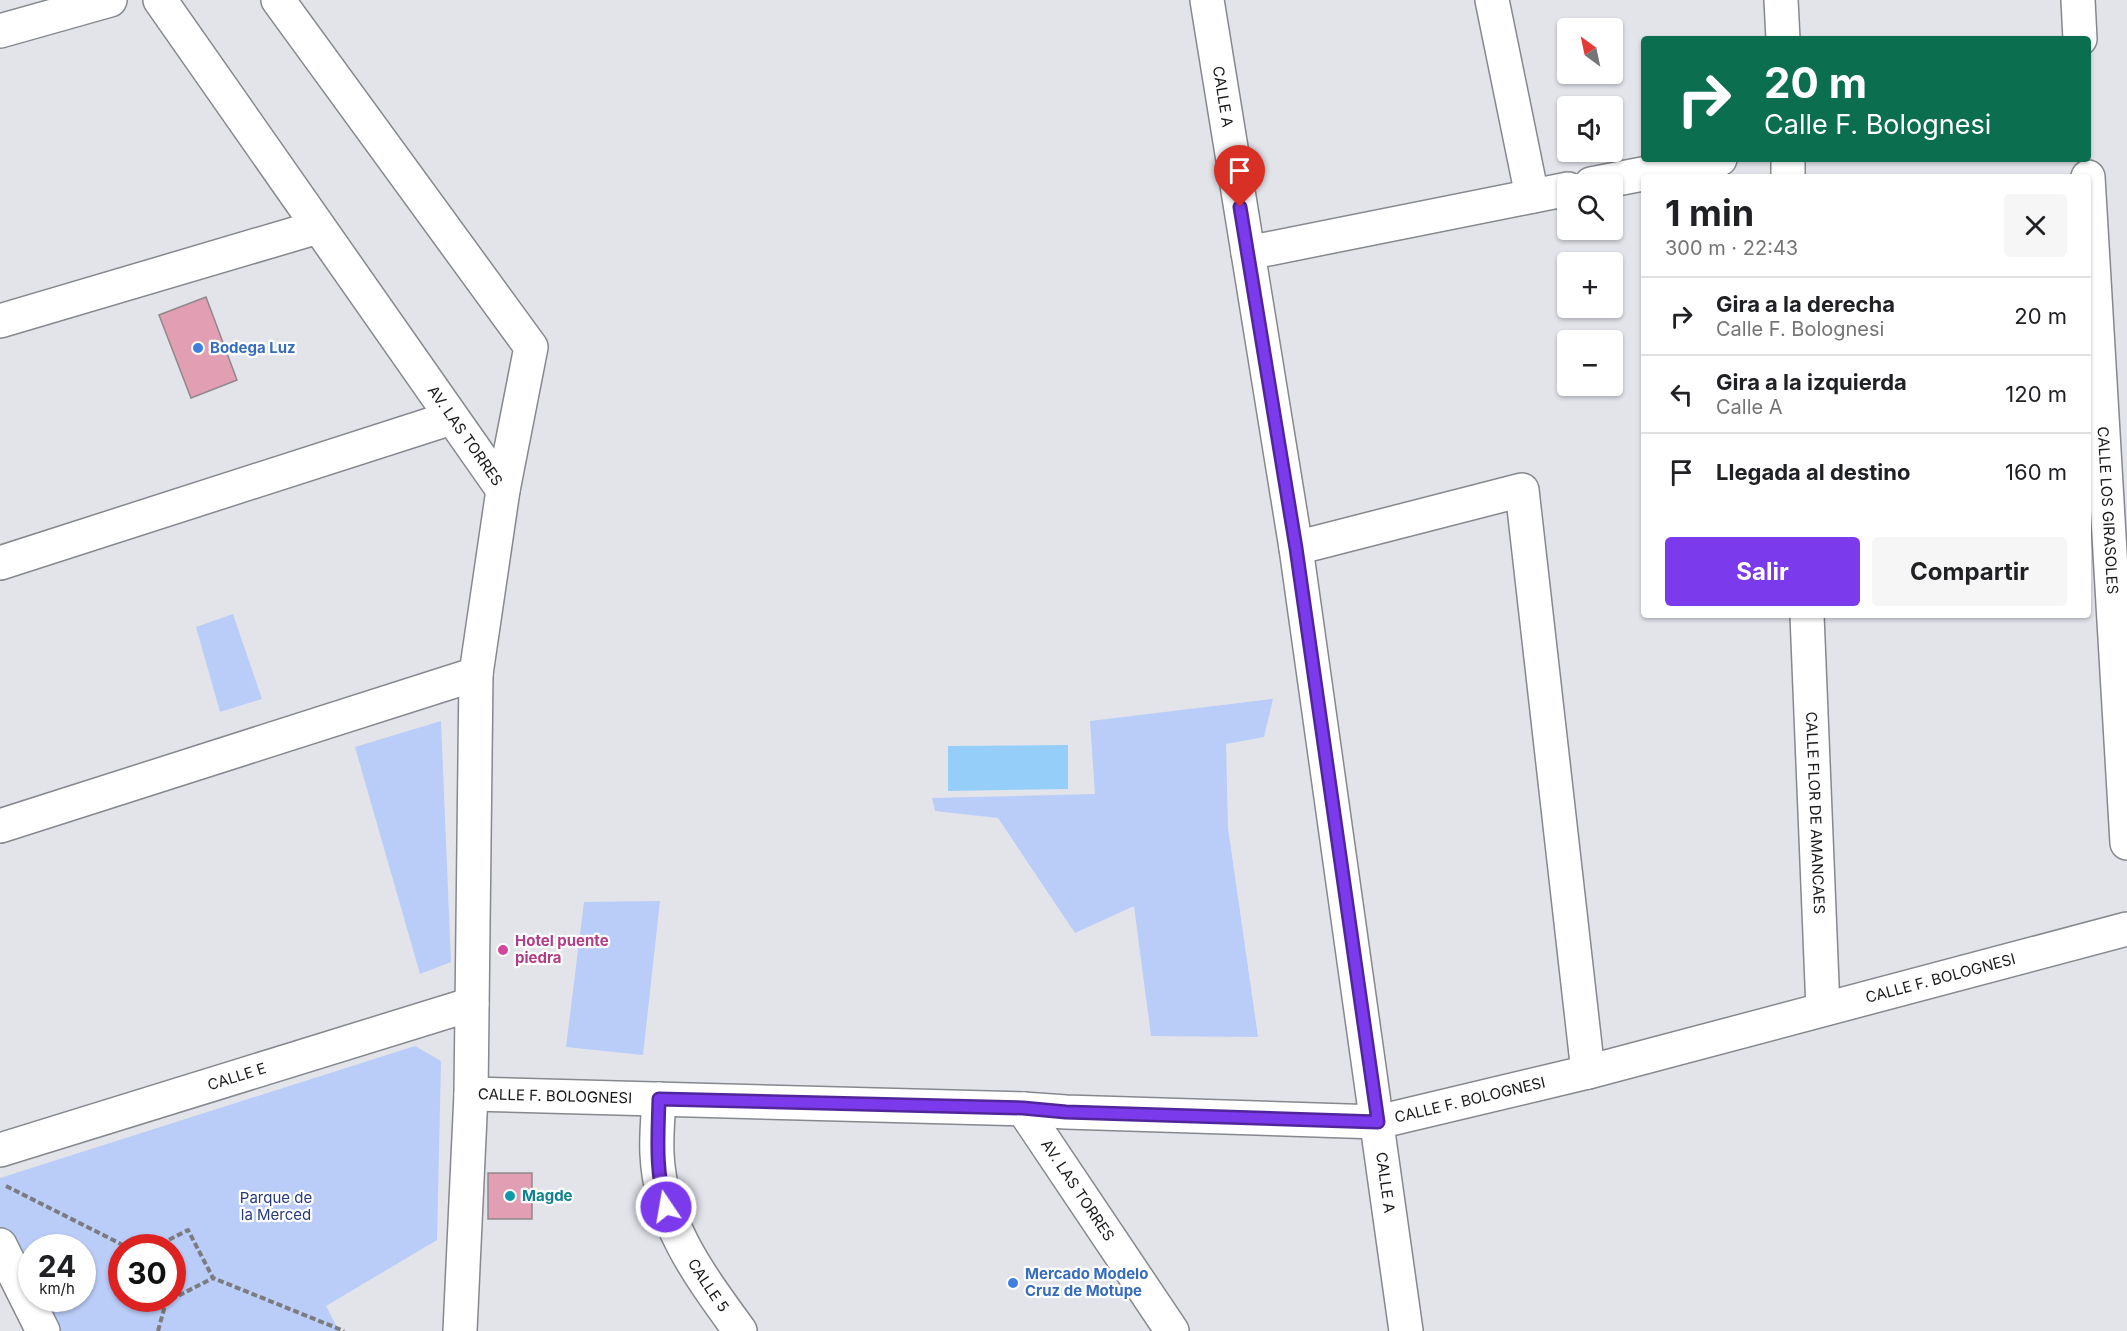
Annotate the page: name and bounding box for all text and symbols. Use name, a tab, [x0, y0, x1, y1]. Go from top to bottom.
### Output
north arrow	[1557, 18, 1623, 84]
map controls	[1557, 18, 1623, 396]
text: 20 m	[1764, 57, 1867, 108]
icon: right	[1665, 60, 1743, 138]
street label: CALLE A	[1209, 65, 1238, 129]
button: sound	[1557, 96, 1623, 162]
text: Calle F. Bolognesi	[1764, 108, 1991, 141]
pin	[1214, 145, 1265, 207]
icon: arrive	[1223, 154, 1256, 187]
button: search	[1557, 174, 1623, 240]
text: 1 min	[1665, 191, 1754, 235]
button: close	[2004, 194, 2067, 257]
text: 300 m · 22:43	[1665, 236, 1798, 260]
button: +	[1557, 252, 1623, 318]
text: Gira a la derecha	[1716, 291, 1895, 317]
icon: right	[1665, 300, 1698, 333]
text: 20 m	[2014, 303, 2067, 329]
text: Calle F. Bolognesi	[1716, 317, 1884, 341]
button: −	[1557, 330, 1623, 396]
place label: Bodega Luz	[210, 338, 296, 357]
marker: Bodega Luz	[191, 341, 205, 355]
text: Gira a la izquierda	[1716, 369, 1907, 395]
icon: left	[1665, 378, 1698, 411]
text: 120 m	[2005, 381, 2067, 407]
street label: AV. LAS TORRES	[424, 382, 507, 489]
text: Calle A	[1716, 395, 1783, 419]
street label: CALLE LOS GIRASOLES	[2094, 426, 2122, 595]
icon: arrive	[1665, 456, 1698, 489]
text: Llegada al destino	[1716, 459, 1910, 485]
text: 160 m	[2005, 459, 2067, 485]
button: Salir	[1665, 537, 1860, 606]
button: Compartir	[1872, 537, 2067, 606]
street label: CALLE FLOR DE AMANCAES	[1802, 711, 1829, 915]
place label: Hotel puente piedra	[515, 931, 609, 967]
marker: Hotel puente piedra	[496, 943, 510, 957]
street label: CALLE F. BOLOGNESI	[1863, 949, 2017, 1007]
street label: CALLE E	[205, 1058, 268, 1094]
street label: CALLE F. BOLOGNESI	[1393, 1073, 1547, 1127]
street label: CALLE F. BOLOGNESI	[478, 1084, 632, 1107]
street label: AV. LAS TORRES	[1037, 1136, 1119, 1244]
street label: CALLE A	[1372, 1151, 1399, 1214]
position arrow	[634, 1175, 698, 1239]
place label: Magde	[522, 1186, 573, 1205]
park label: Parque de la Merced	[240, 1188, 312, 1224]
marker: Magde	[503, 1189, 517, 1203]
speed limit sign: 30	[108, 1234, 186, 1312]
text: 24	[38, 1248, 76, 1284]
street label: CALLE 5	[684, 1255, 733, 1316]
place label: Mercado Modelo Cruz de Motupe	[1025, 1264, 1148, 1300]
marker: Mercado Modelo Cruz de Motupe	[1006, 1276, 1020, 1290]
text: km/h	[39, 1279, 75, 1298]

